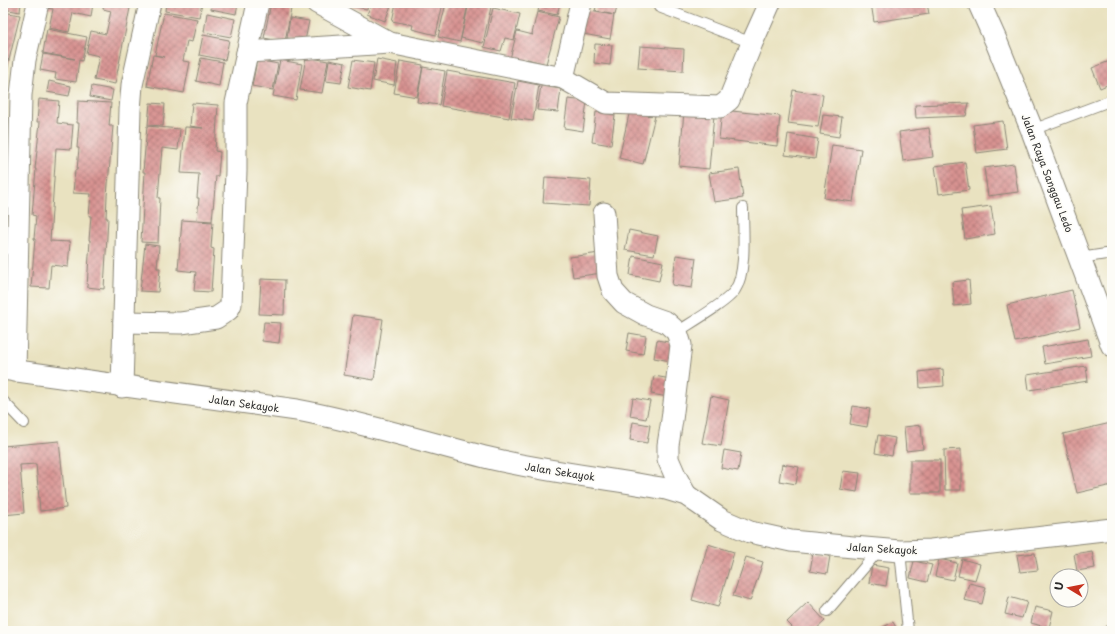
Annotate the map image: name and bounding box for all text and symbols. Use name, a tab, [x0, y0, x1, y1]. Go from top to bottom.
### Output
street label: Jalan Raya Sanggau Ledo	[1018, 112, 1078, 235]
street label: Jalan Sekayok	[208, 391, 281, 415]
street label: Jalan Sekayok	[524, 458, 597, 484]
street label: Jalan Sekayok	[846, 539, 918, 557]
north arrow	[1049, 568, 1089, 608]
text: U	[1050, 581, 1068, 592]

